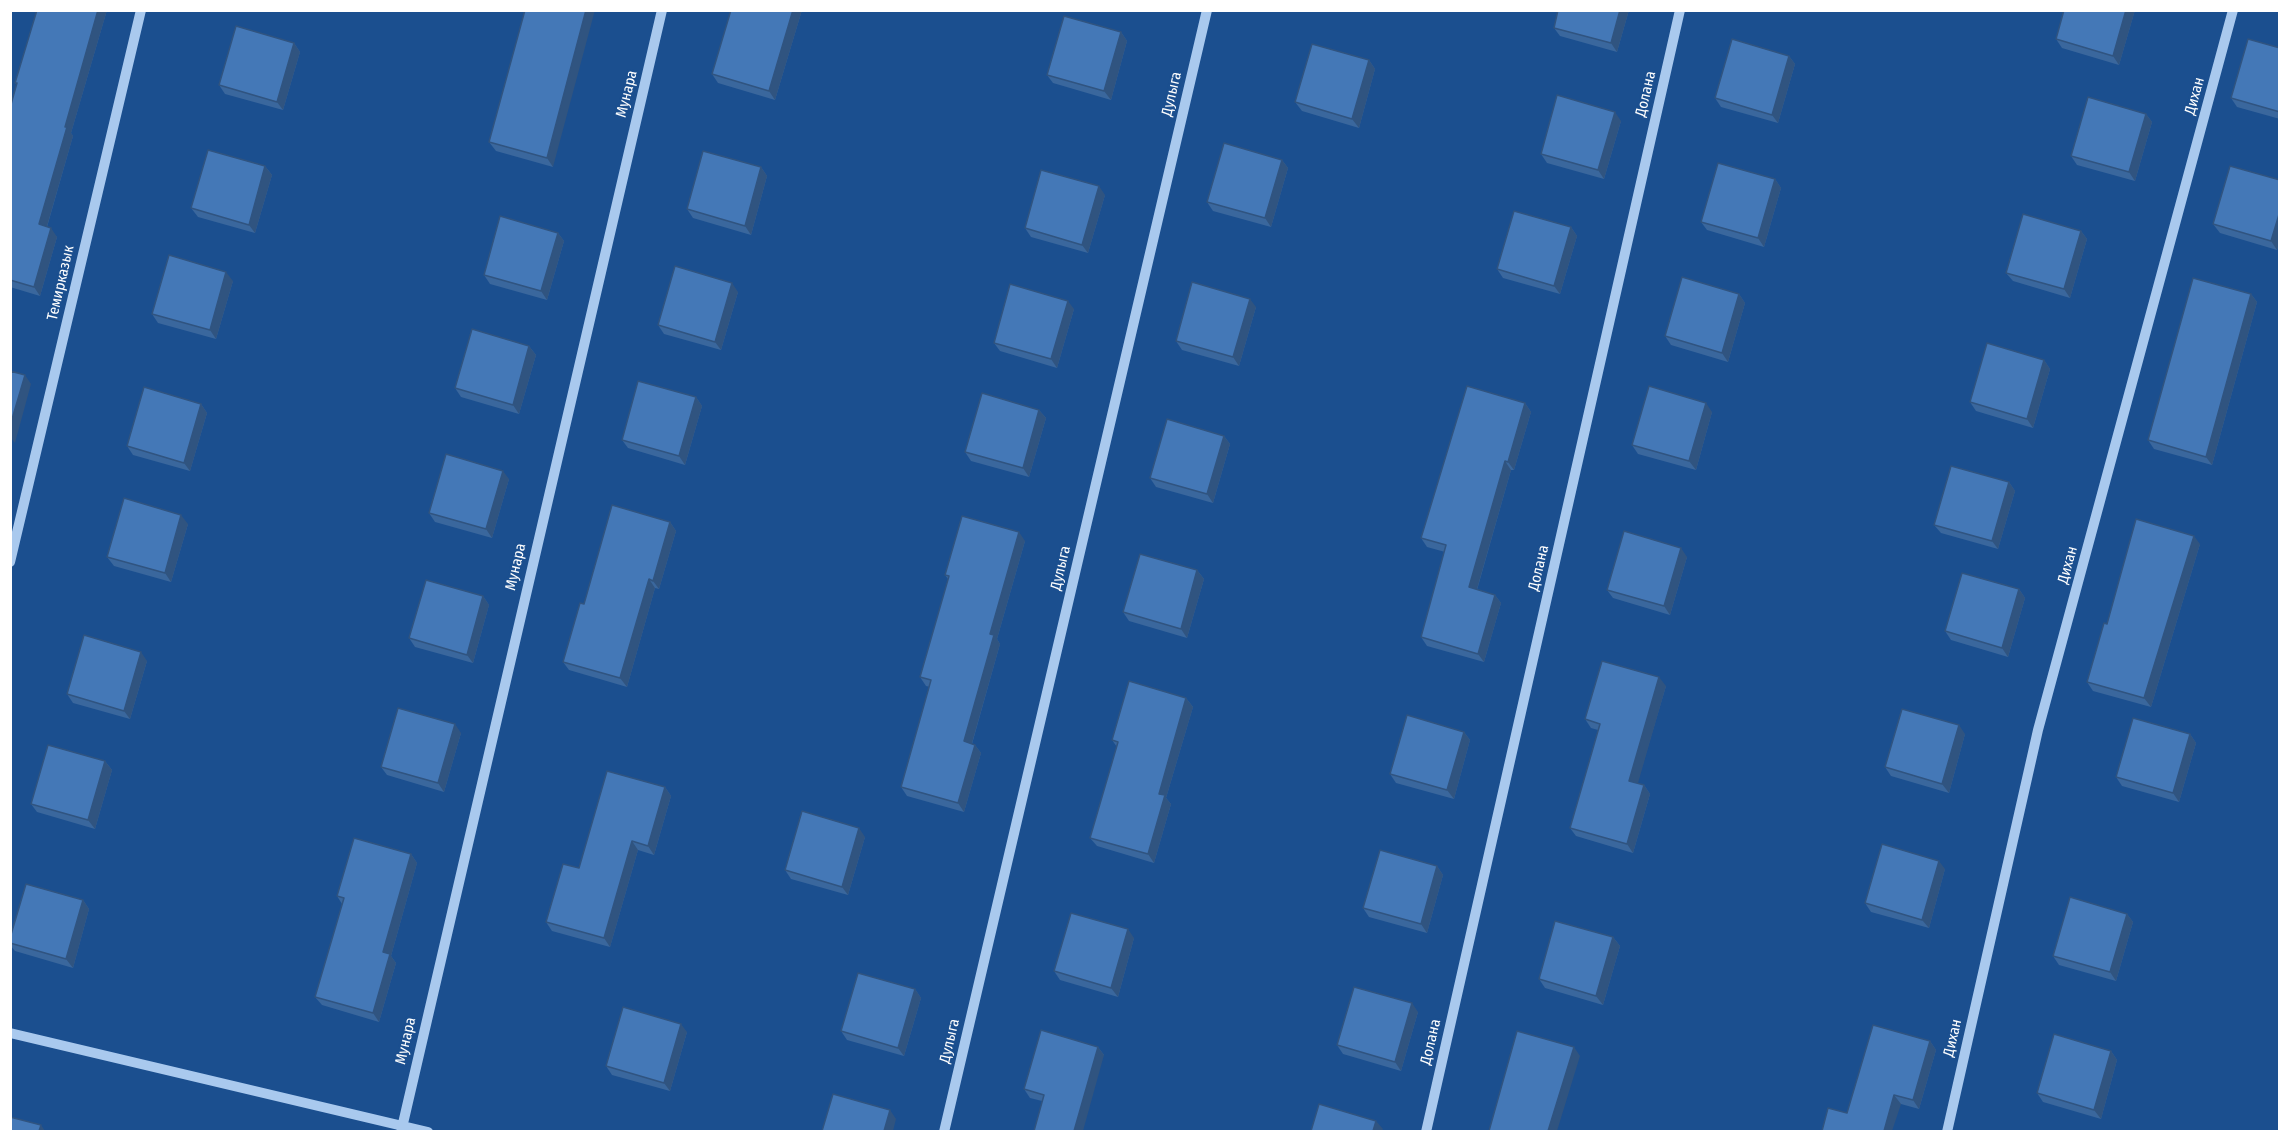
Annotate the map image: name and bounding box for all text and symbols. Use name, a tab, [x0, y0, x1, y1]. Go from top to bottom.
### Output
street label: Мунара	[612, 69, 642, 119]
street label: Долана	[1632, 69, 1660, 119]
street label: Дулыга	[1158, 70, 1186, 118]
street label: Дихан	[2181, 75, 2209, 117]
street label: Темирказык	[44, 244, 78, 322]
street label: Мунара	[502, 542, 530, 592]
street label: Долана	[1525, 543, 1553, 593]
street label: Дулыга	[1047, 544, 1075, 592]
street label: Дихан	[2054, 544, 2082, 586]
street label: Мунара	[392, 1016, 420, 1066]
street label: Дулыга	[936, 1017, 964, 1065]
street label: Долана	[1417, 1017, 1445, 1067]
street label: Дихан	[1940, 1017, 1966, 1059]

